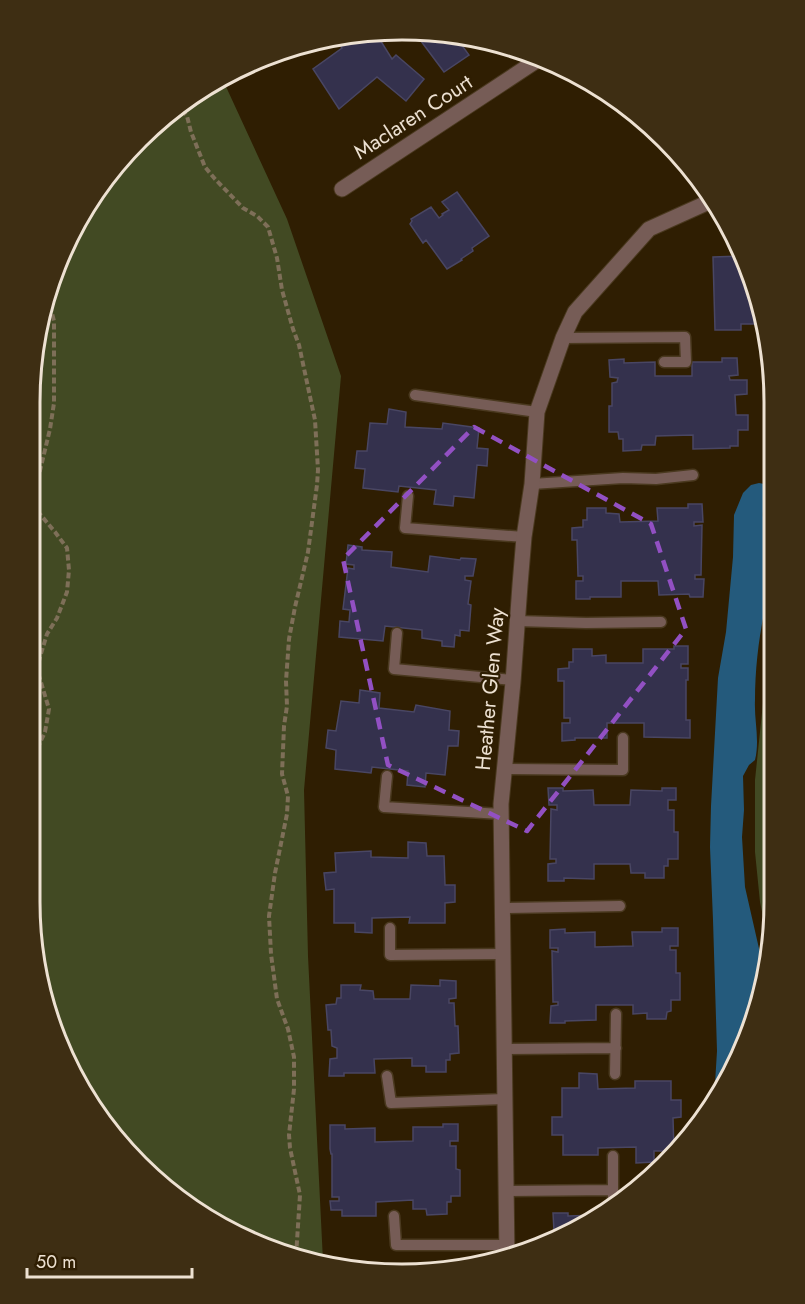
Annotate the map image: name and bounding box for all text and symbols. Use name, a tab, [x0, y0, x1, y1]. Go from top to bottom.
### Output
street label: Maclaren Court	[348, 67, 478, 167]
street label: Heather Glen Way	[468, 606, 512, 772]
scale bar	[27, 1241, 192, 1279]
text: 50 m	[36, 1249, 76, 1275]

